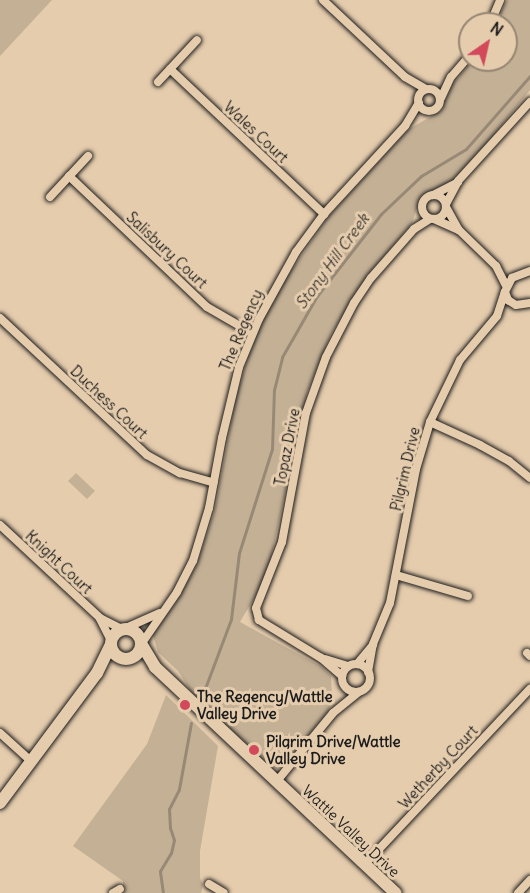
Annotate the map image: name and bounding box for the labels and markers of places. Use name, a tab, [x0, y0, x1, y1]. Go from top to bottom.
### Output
place label: The Regency/Wattle Valley Drive	[197, 687, 332, 722]
marker: The Regency/Wattle Valley Drive	[178, 698, 192, 712]
place label: Pilgrim Drive/Wattle Valley Drive	[266, 732, 400, 767]
marker: Pilgrim Drive/Wattle Valley Drive	[247, 743, 261, 757]

